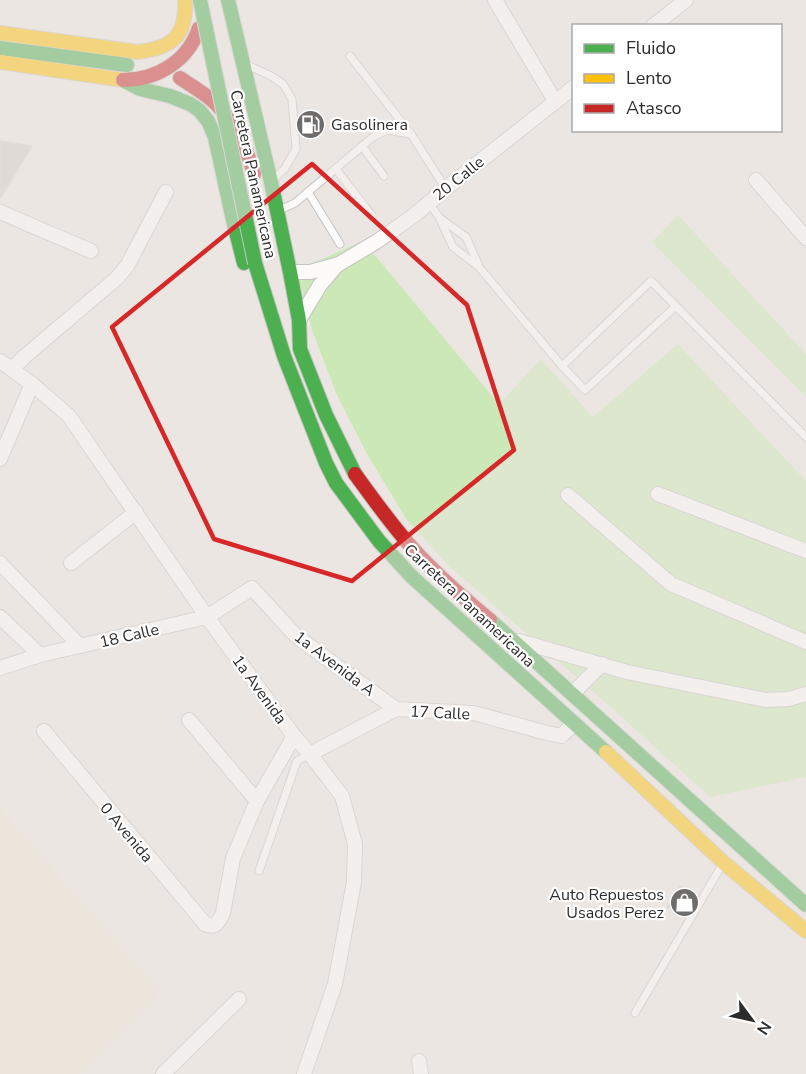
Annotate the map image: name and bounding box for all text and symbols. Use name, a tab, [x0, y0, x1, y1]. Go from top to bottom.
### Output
legend	[572, 24, 782, 132]
text: Fluido	[626, 36, 676, 60]
text: Lento	[626, 66, 672, 90]
street label: Carretera Panamericana	[224, 88, 282, 261]
text: Atasco	[626, 96, 682, 120]
fuel station icon: Gasolinera	[294, 108, 326, 140]
place label: Gasolinera	[331, 114, 408, 136]
street label: 20 Calle	[428, 151, 489, 206]
street label: Carretera Panamericana	[399, 539, 540, 672]
street label: 18 Calle	[97, 618, 161, 653]
street label: 1a Avenida A	[289, 626, 380, 702]
street label: 1a Avenida	[227, 650, 292, 729]
street label: 17 Calle	[409, 700, 471, 726]
street label: 0 Avenida	[95, 798, 158, 867]
place label: Auto Repuestos Usados Perez	[549, 884, 664, 924]
shop icon: Auto Repuestos Usados Perez	[669, 887, 701, 919]
north arrow	[722, 990, 782, 1050]
text: N	[751, 1017, 776, 1039]

